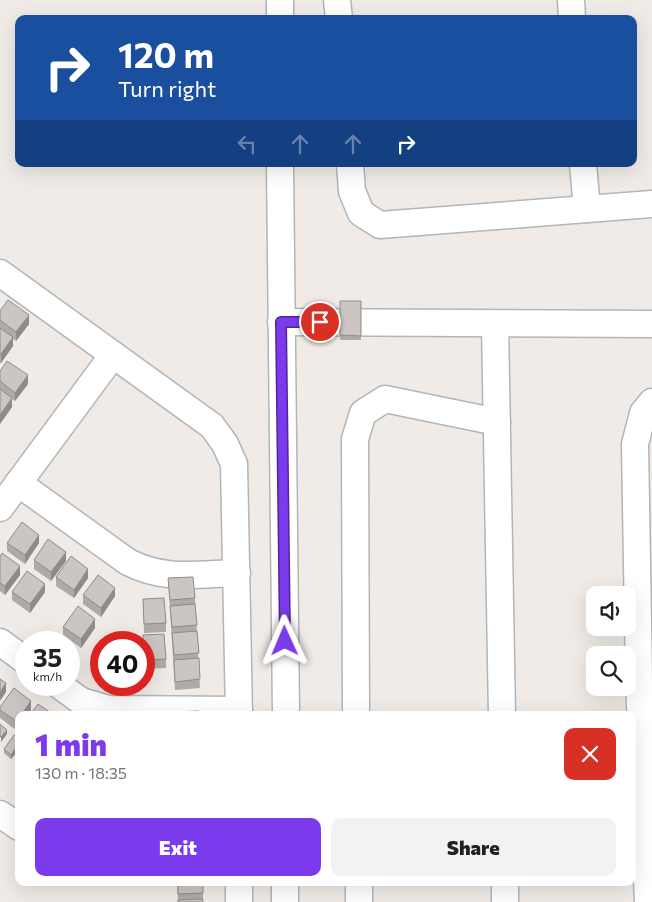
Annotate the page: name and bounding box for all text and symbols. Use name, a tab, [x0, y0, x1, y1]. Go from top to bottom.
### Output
text: 120 m	[118, 32, 214, 75]
icon: right	[35, 35, 100, 100]
text: Turn right	[118, 75, 216, 102]
icon: left	[233, 130, 261, 158]
icon: ahead	[286, 130, 314, 158]
icon: ahead	[339, 130, 367, 158]
icon: right	[392, 130, 420, 158]
pin	[299, 301, 341, 343]
icon: arrive	[306, 308, 334, 336]
map controls	[586, 586, 636, 696]
button: sound	[586, 586, 636, 636]
position arrow	[258, 614, 310, 666]
speed limit sign: 40	[90, 631, 155, 696]
text: 35	[33, 642, 62, 672]
button: search	[586, 646, 636, 696]
text: km/h	[33, 669, 62, 683]
text: 1 min	[35, 725, 107, 762]
button: close	[564, 728, 616, 780]
text: 130 m · 18:35	[35, 763, 127, 782]
button: Exit	[35, 818, 321, 876]
button: Share	[331, 818, 616, 876]

